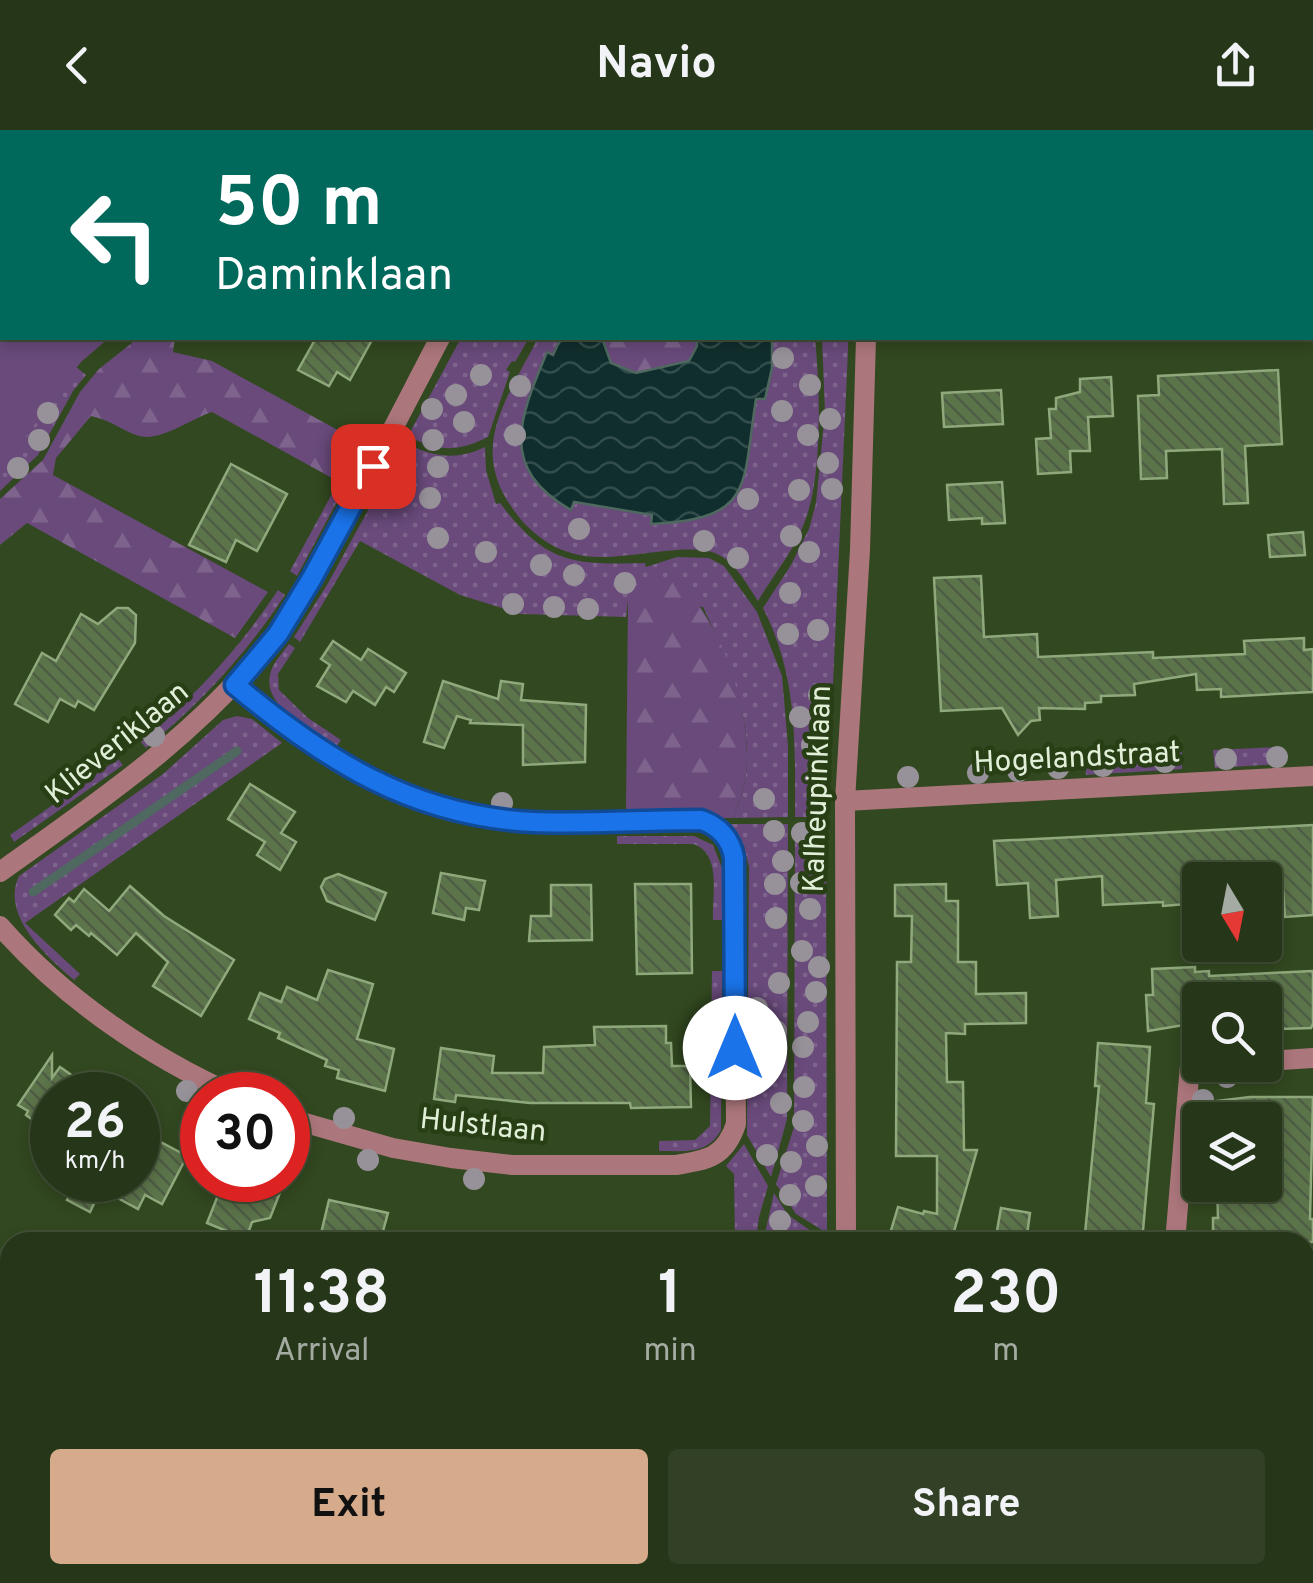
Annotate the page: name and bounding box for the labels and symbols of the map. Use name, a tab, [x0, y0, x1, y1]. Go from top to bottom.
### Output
pin	[331, 424, 416, 509]
street label: Klieveriklaan	[39, 675, 197, 813]
street label: Kalheupinklaan	[797, 685, 841, 893]
street label: Hogelandstraat	[973, 735, 1181, 783]
north arrow	[1182, 862, 1282, 962]
position arrow	[683, 996, 787, 1100]
speed limit sign: 30	[180, 1072, 310, 1202]
street label: Hulstlaan	[418, 1102, 548, 1152]

